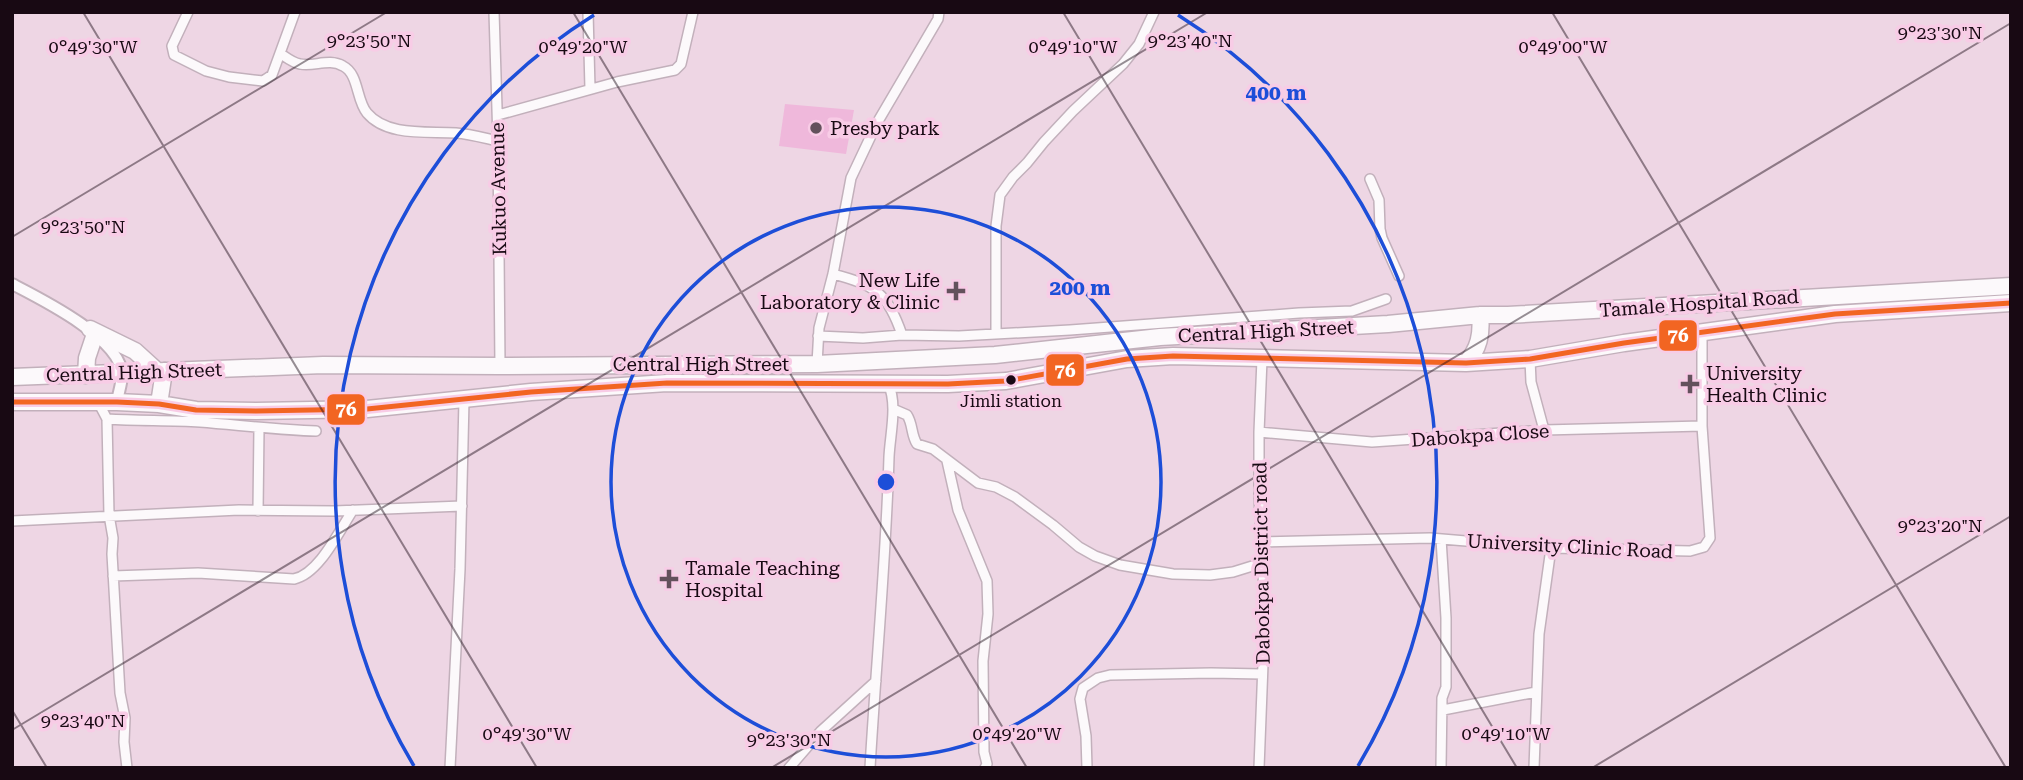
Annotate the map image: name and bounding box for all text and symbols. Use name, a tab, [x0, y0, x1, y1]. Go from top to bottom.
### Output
text: 9°23'30"N	[1898, 22, 1982, 43]
text: 9°23'50"N	[327, 30, 411, 51]
text: 9°23'40"N	[1148, 30, 1232, 51]
text: 0°49'30"W	[49, 36, 138, 57]
text: 0°49'20"W	[539, 36, 628, 57]
text: 0°49'10"W	[1029, 36, 1118, 57]
text: 0°49'00"W	[1519, 36, 1608, 57]
text: 400 m	[1246, 81, 1306, 105]
place label: Presby park	[830, 117, 940, 140]
marker: Presby park	[808, 120, 824, 136]
street label: Kukuo Avenue	[486, 122, 511, 256]
text: 9°23'50"N	[41, 216, 125, 237]
place label: New Life Laboratory & Clinic	[760, 269, 940, 314]
text: 200 m	[1050, 276, 1110, 300]
marker: New Life Laboratory & Clinic	[946, 281, 966, 301]
street label: Tamale Hospital Road	[1599, 285, 1800, 322]
street label: Central High Street	[1177, 315, 1355, 348]
line badge: 76	[1658, 319, 1698, 352]
text: 76	[1667, 324, 1689, 347]
street label: Central High Street	[613, 353, 789, 376]
line badge: 76	[1045, 353, 1085, 387]
street label: Central High Street	[45, 358, 223, 387]
text: 76	[1054, 359, 1076, 382]
place label: University Health Clinic	[1706, 362, 1827, 407]
marker: Jimli station	[1004, 373, 1018, 387]
marker: University Health Clinic	[1680, 374, 1700, 394]
place label: Jimli station	[960, 391, 1062, 411]
line badge: 76	[326, 393, 366, 426]
text: 76	[335, 398, 357, 421]
street label: Dabokpa Close	[1410, 419, 1550, 452]
street label: Dabokpa District road	[1248, 461, 1275, 664]
centre of rings	[874, 470, 898, 494]
text: 9°23'20"N	[1898, 515, 1982, 536]
street label: University Clinic Road	[1466, 530, 1674, 563]
place label: Tamale Teaching Hospital	[685, 557, 840, 602]
marker: Tamale Teaching Hospital	[659, 569, 679, 589]
text: 9°23'40"N	[41, 710, 125, 731]
text: 0°49'30"W	[483, 723, 572, 744]
text: 0°49'20"W	[973, 723, 1062, 744]
text: 0°49'10"W	[1462, 723, 1551, 744]
text: 9°23'30"N	[747, 729, 831, 750]

